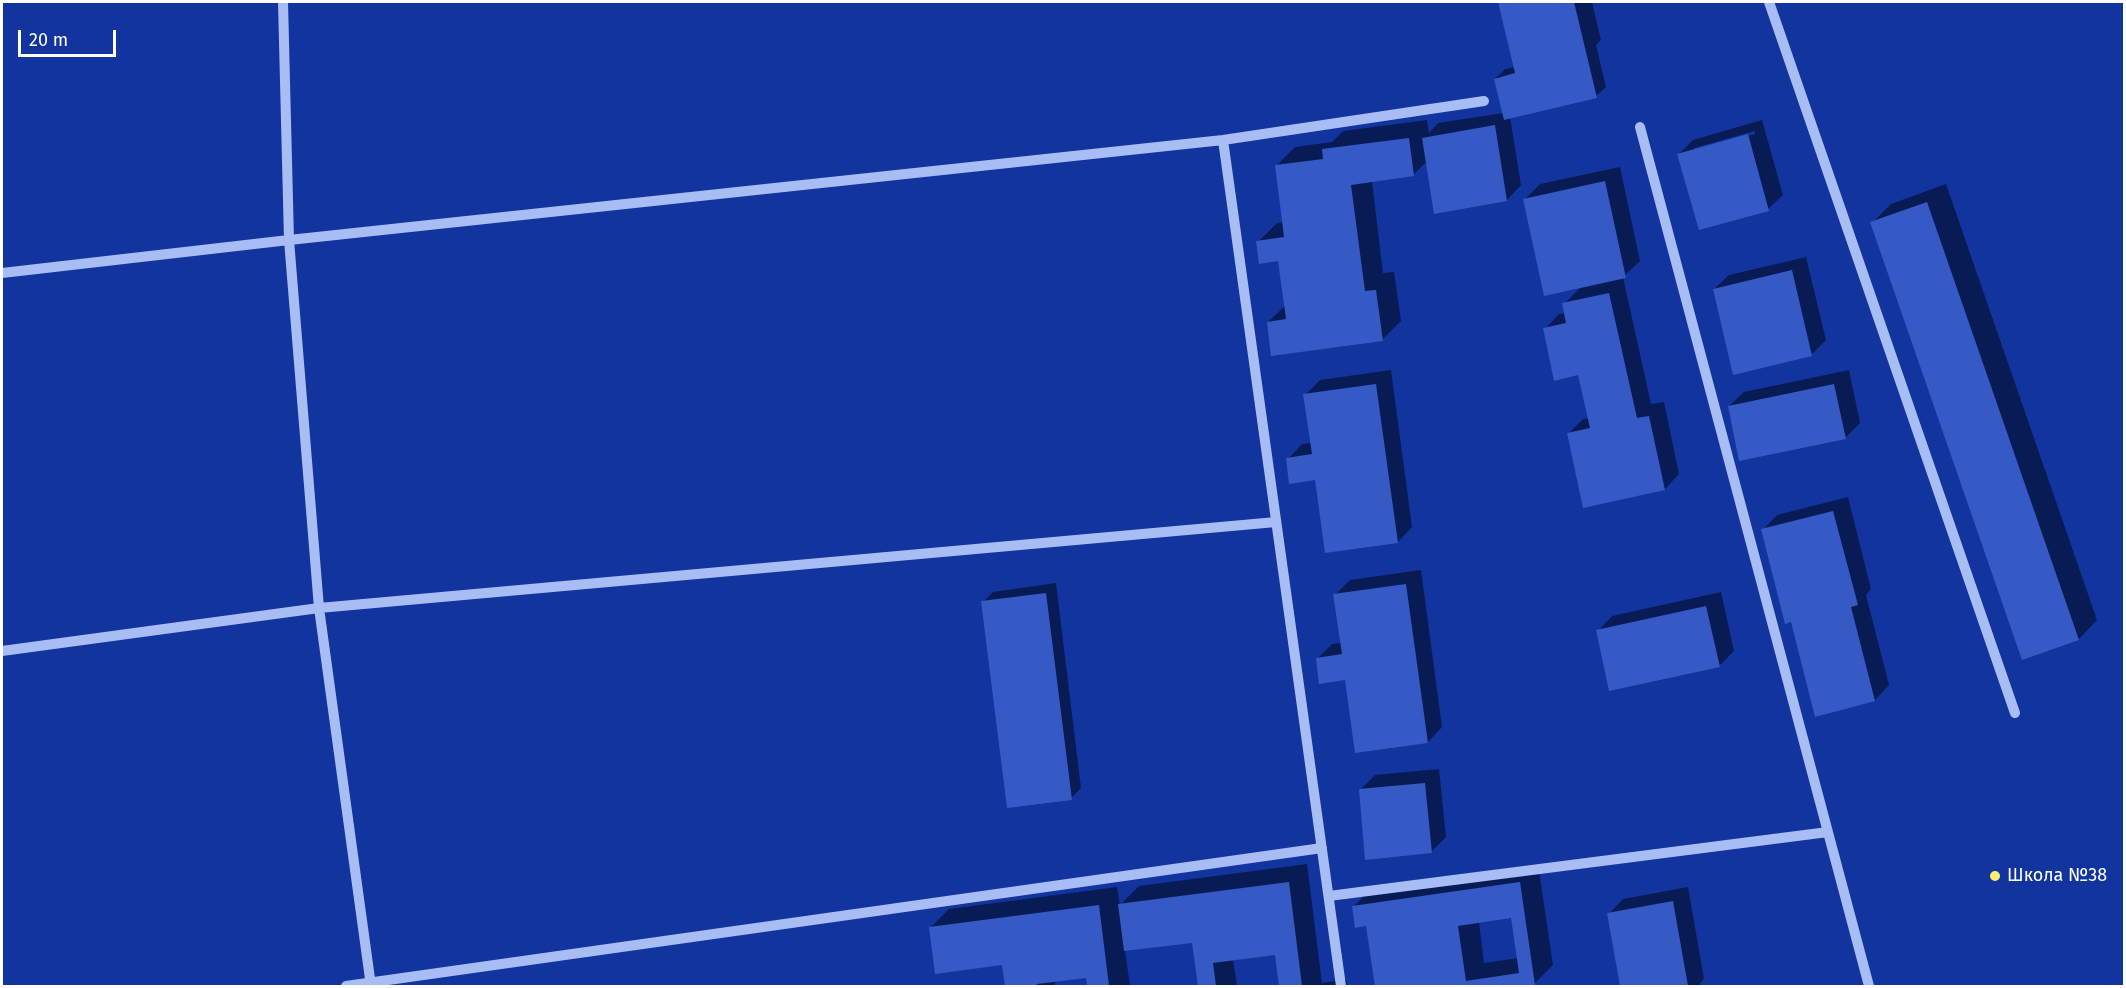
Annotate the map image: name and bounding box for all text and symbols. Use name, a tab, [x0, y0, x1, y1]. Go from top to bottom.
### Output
scale bar	[21, 18, 118, 56]
text: 20 m	[29, 29, 68, 51]
place label: Школа №38	[2007, 865, 2107, 887]
marker: Школа №38	[1988, 869, 2002, 883]

